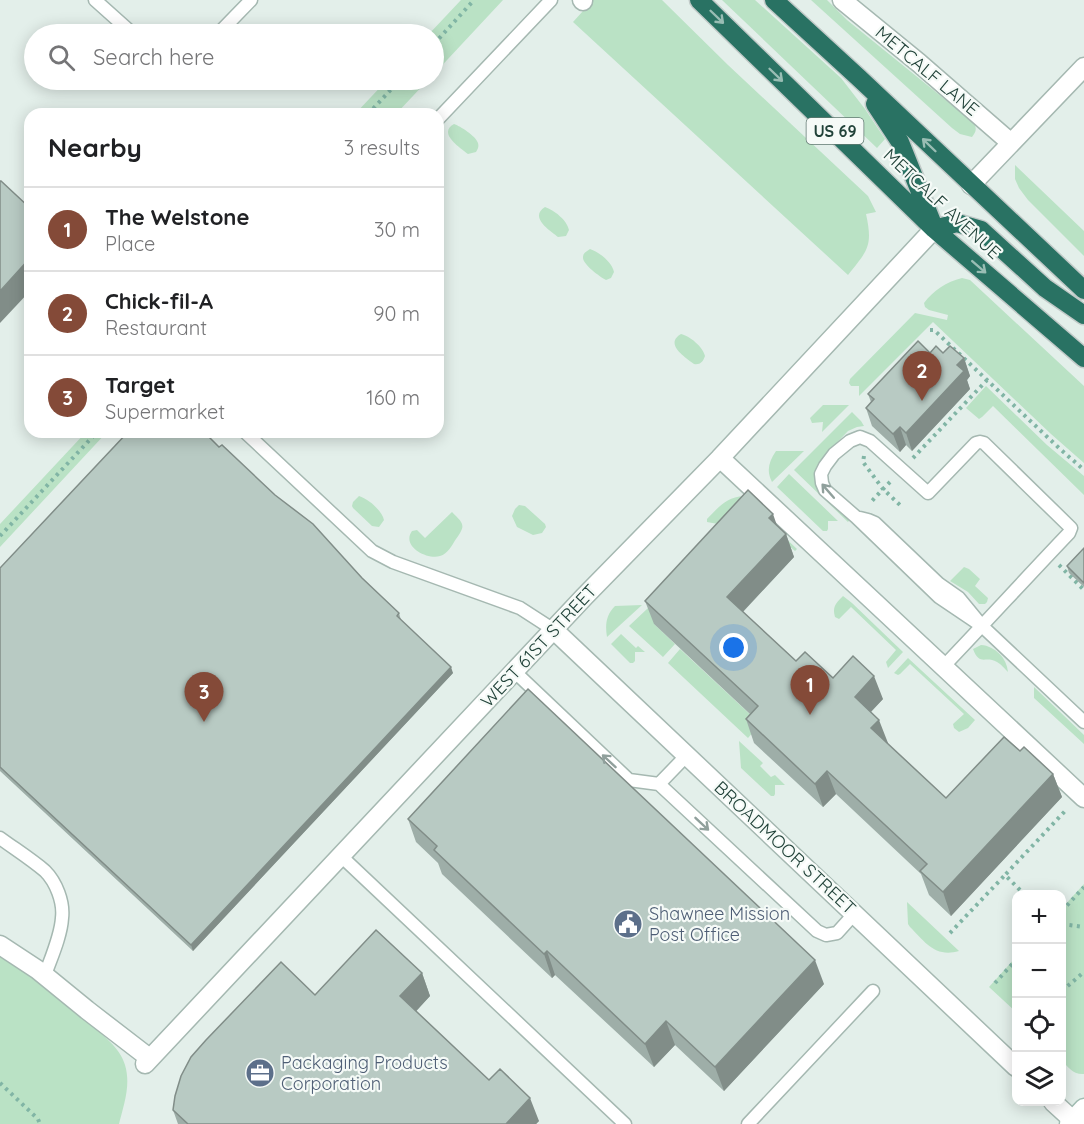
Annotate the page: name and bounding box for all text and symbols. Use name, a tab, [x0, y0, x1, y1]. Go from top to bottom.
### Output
one-way arrow	[709, 10, 724, 24]
street label: METCALF LANE	[871, 21, 984, 121]
search box	[24, 24, 444, 90]
icon: search	[45, 41, 78, 74]
text: Search here	[93, 43, 214, 71]
one-way arrow	[769, 68, 784, 82]
road number: US 69	[806, 118, 864, 144]
text: Nearby	[48, 131, 142, 164]
text: 3 results	[344, 135, 420, 160]
one-way arrow	[922, 138, 937, 152]
street label: METCALF AVENUE	[879, 143, 1006, 264]
text: The Welstone	[105, 203, 249, 231]
text: 1	[64, 217, 71, 242]
text: 30 m	[374, 217, 420, 242]
text: Place	[105, 231, 155, 256]
one-way arrow	[971, 260, 986, 274]
text: Chick-fil-A	[105, 287, 213, 315]
text: 2	[62, 301, 73, 326]
text: 90 m	[373, 301, 420, 326]
text: Restaurant	[105, 315, 207, 340]
pin: 2	[902, 352, 942, 401]
text: Target	[105, 371, 175, 399]
text: 3	[62, 385, 73, 410]
text: 160 m	[366, 385, 420, 410]
text: Supermarket	[105, 399, 225, 424]
one-way arrow	[822, 483, 835, 499]
street label: WEST 61ST STREET	[476, 579, 602, 712]
your location	[719, 633, 748, 662]
pin: 1	[790, 666, 830, 715]
pin: 3	[184, 672, 224, 722]
one-way arrow	[601, 754, 616, 768]
street label: BROADMOOR STREET	[710, 776, 861, 919]
one-way arrow	[694, 817, 709, 831]
map controls	[1012, 890, 1066, 1106]
button: +	[1012, 890, 1066, 944]
place label: Shawnee Mission Post Office	[649, 902, 790, 946]
public building icon: Shawnee Mission Post Office	[612, 908, 644, 940]
button: −	[1012, 944, 1066, 998]
button: locate	[1012, 998, 1066, 1052]
place label: Packaging Products Corporation	[281, 1051, 448, 1095]
button: layers	[1012, 1052, 1066, 1106]
office icon: Packaging Products Corporation	[244, 1057, 276, 1089]

